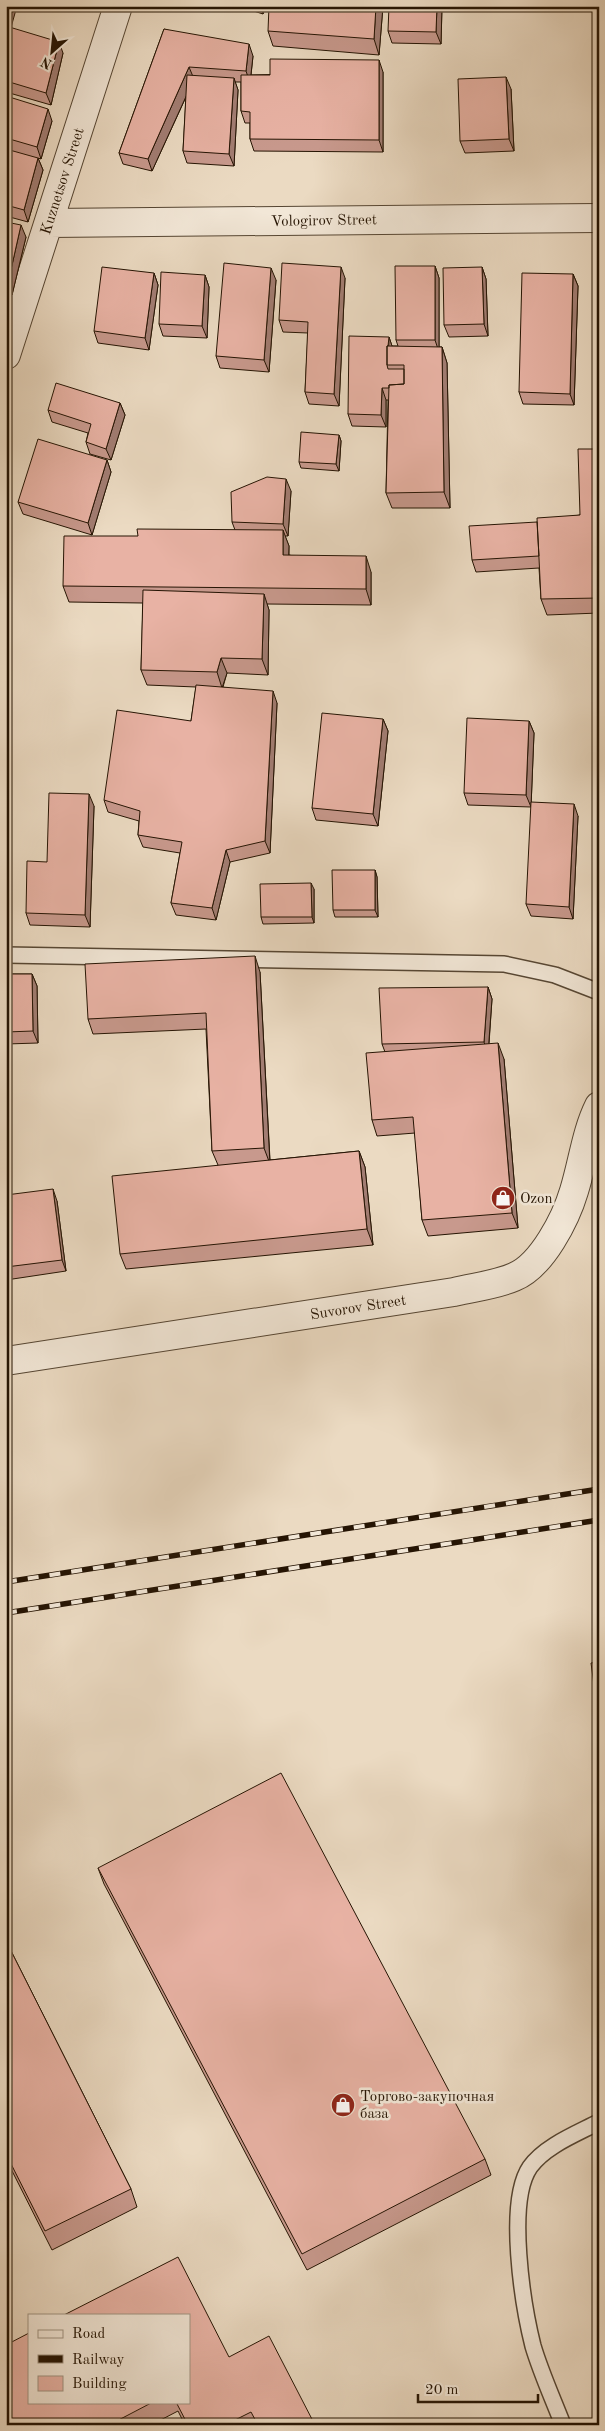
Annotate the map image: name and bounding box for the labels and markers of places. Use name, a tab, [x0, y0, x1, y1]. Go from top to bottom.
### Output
shop icon: Ozon	[490, 1185, 516, 1211]
place label: Ozon	[520, 1192, 553, 1207]
place label: Торгово-закупочная база	[360, 2090, 494, 2122]
shop icon: Торгово-закупочная база	[330, 2092, 356, 2118]

